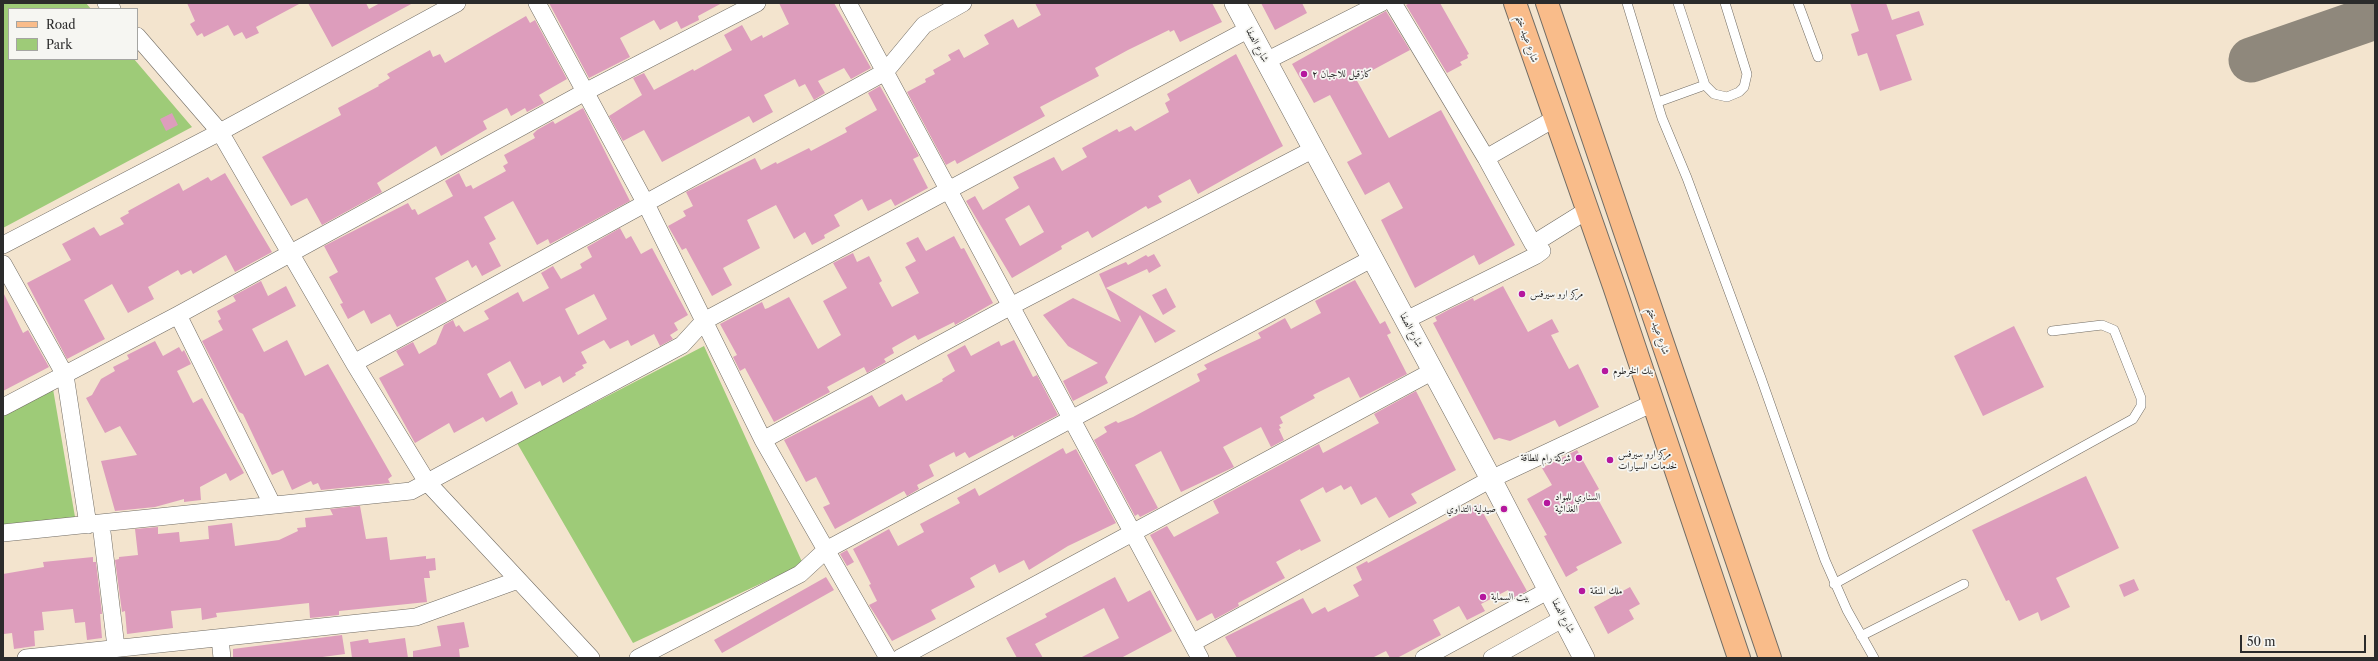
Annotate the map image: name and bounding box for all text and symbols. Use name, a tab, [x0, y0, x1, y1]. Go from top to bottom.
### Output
legend	[8, 8, 138, 60]
street label: شارع عبيد ختم	[1513, 14, 1541, 64]
text: Road	[46, 17, 76, 32]
street label: شارع الصفا	[1243, 26, 1271, 64]
text: Park	[46, 37, 72, 52]
place label: كازقيل للاجبان ٢	[1312, 68, 1372, 80]
marker: كازقيل للاجبان ٢	[1299, 69, 1309, 79]
place label: مركز ارو سيرفس	[1530, 288, 1583, 300]
marker: مركز ارو سيرفس	[1517, 289, 1527, 299]
street label: شارع عبيد ختم	[1644, 306, 1672, 356]
street label: شارع الصفا	[1397, 311, 1425, 349]
place label: بنك الخرطوم	[1613, 365, 1654, 377]
marker: بنك الخرطوم	[1600, 366, 1610, 376]
place label: مركز ارو سيرفس لخدمات السيارات	[1618, 448, 1677, 472]
place label: شركة رام للطاقة	[1521, 452, 1571, 464]
marker: شركة رام للطاقة	[1574, 453, 1584, 463]
marker: مركز ارو سيرفس لخدمات السيارات	[1605, 455, 1615, 465]
place label: السناري للمواد الغذائية	[1555, 491, 1600, 514]
marker: السناري للمواد الغذائية	[1542, 498, 1552, 508]
place label: صيدلية التداوي	[1446, 503, 1496, 515]
marker: صيدلية التداوي	[1499, 504, 1509, 514]
place label: ملك المنقة	[1590, 585, 1622, 597]
marker: ملك المنقة	[1577, 586, 1587, 596]
place label: بيت السماية	[1491, 591, 1529, 603]
marker: بيت السماية	[1478, 592, 1488, 602]
street label: شارع الصفا	[1549, 597, 1577, 635]
scale bar	[2242, 627, 2368, 653]
text: 50 m	[2247, 634, 2276, 649]

